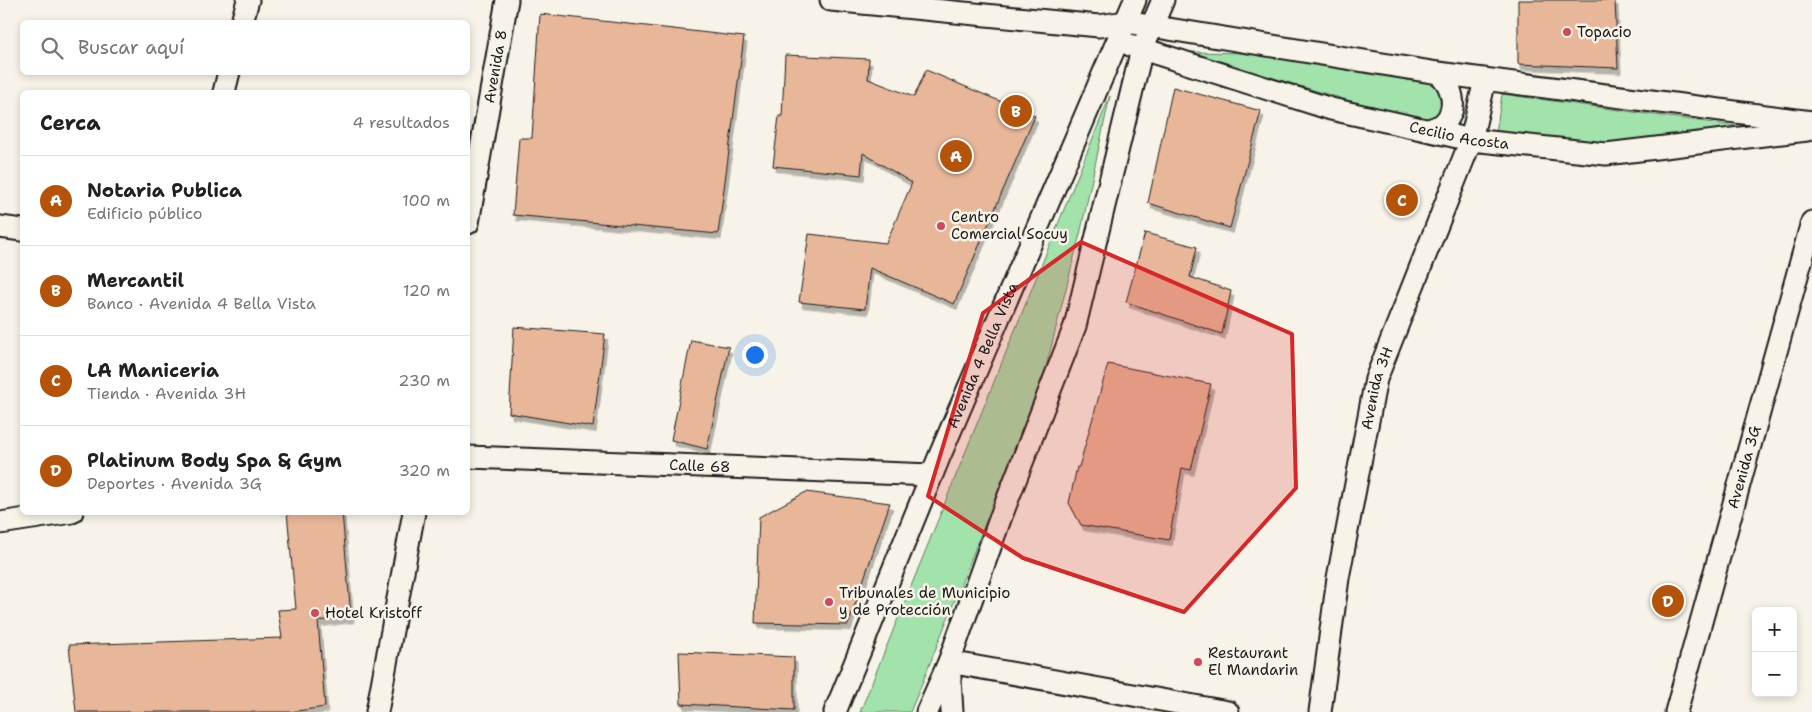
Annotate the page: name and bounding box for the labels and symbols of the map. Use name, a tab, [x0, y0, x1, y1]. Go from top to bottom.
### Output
place label: Topacio	[1577, 22, 1632, 42]
marker: Topacio	[1561, 26, 1573, 38]
street label: Avenida 8	[479, 28, 512, 105]
pin: B	[1000, 92, 1032, 130]
street label: Cecilio Acosta	[1407, 117, 1511, 154]
pin: A	[940, 137, 972, 175]
pin: C	[1386, 181, 1418, 219]
place label: Centro Comercial Socuy	[951, 207, 1068, 244]
marker: Centro Comercial Socuy	[935, 220, 947, 232]
street label: Avenida 4 Bella Vista	[943, 279, 1023, 431]
your location	[742, 342, 768, 368]
street label: Avenida 3H	[1357, 344, 1398, 431]
street label: Avenida 3G	[1723, 423, 1765, 511]
street label: Calle 68	[669, 455, 731, 477]
pin: D	[1652, 582, 1684, 620]
place label: Tribunales de Municipio y de Protección	[839, 583, 1010, 620]
marker: Tribunales de Municipio y de Protección	[823, 596, 835, 608]
place label: Hotel Kristoff	[325, 603, 423, 623]
marker: Hotel Kristoff	[309, 607, 321, 619]
place label: Restaurant El Mandarin	[1208, 643, 1298, 680]
marker: Restaurant El Mandarin	[1192, 656, 1204, 668]

